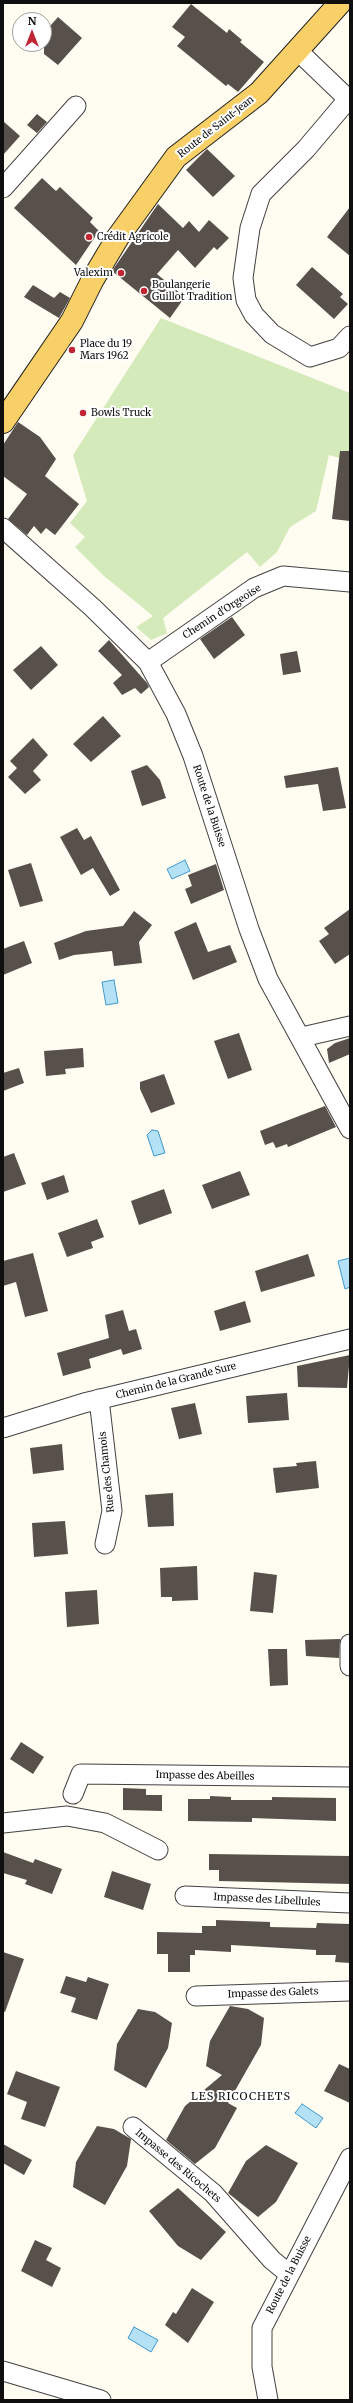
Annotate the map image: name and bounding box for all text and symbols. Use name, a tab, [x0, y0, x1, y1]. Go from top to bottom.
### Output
north arrow	[12, 12, 52, 52]
text: N	[28, 14, 36, 28]
street label: Route de Saint-Jean	[176, 94, 256, 160]
place label: Crédit Agricole	[97, 231, 168, 243]
marker: Crédit Agricole	[84, 232, 94, 242]
place label: Valexim	[74, 267, 113, 279]
marker: Valexim	[116, 268, 126, 278]
place label: Boulangerie Guillot Tradition	[152, 279, 232, 302]
marker: Boulangerie Guillot Tradition	[139, 286, 149, 296]
place label: Place du 19 Mars 1962	[80, 338, 132, 362]
marker: Place du 19 Mars 1962	[67, 345, 77, 355]
place label: Bowls Truck	[91, 407, 151, 419]
marker: Bowls Truck	[78, 408, 88, 418]
street label: Chemin d'Orgeoise	[181, 582, 263, 642]
street label: Route de la Buisse	[190, 763, 228, 849]
street label: Chemin de la Grande Sure	[115, 1360, 237, 1402]
street label: Rue des Chamois	[97, 1431, 117, 1513]
street label: Impasse des Abeilles	[155, 1769, 255, 1783]
street label: Impasse des Libellules	[213, 1891, 321, 1909]
street label: Impasse des Galets	[227, 1985, 319, 2001]
district label: LES RICOCHETS	[191, 2090, 291, 2104]
street label: Impasse des Ricochets	[133, 2127, 223, 2205]
street label: Route de la Buisse	[264, 2234, 314, 2316]

